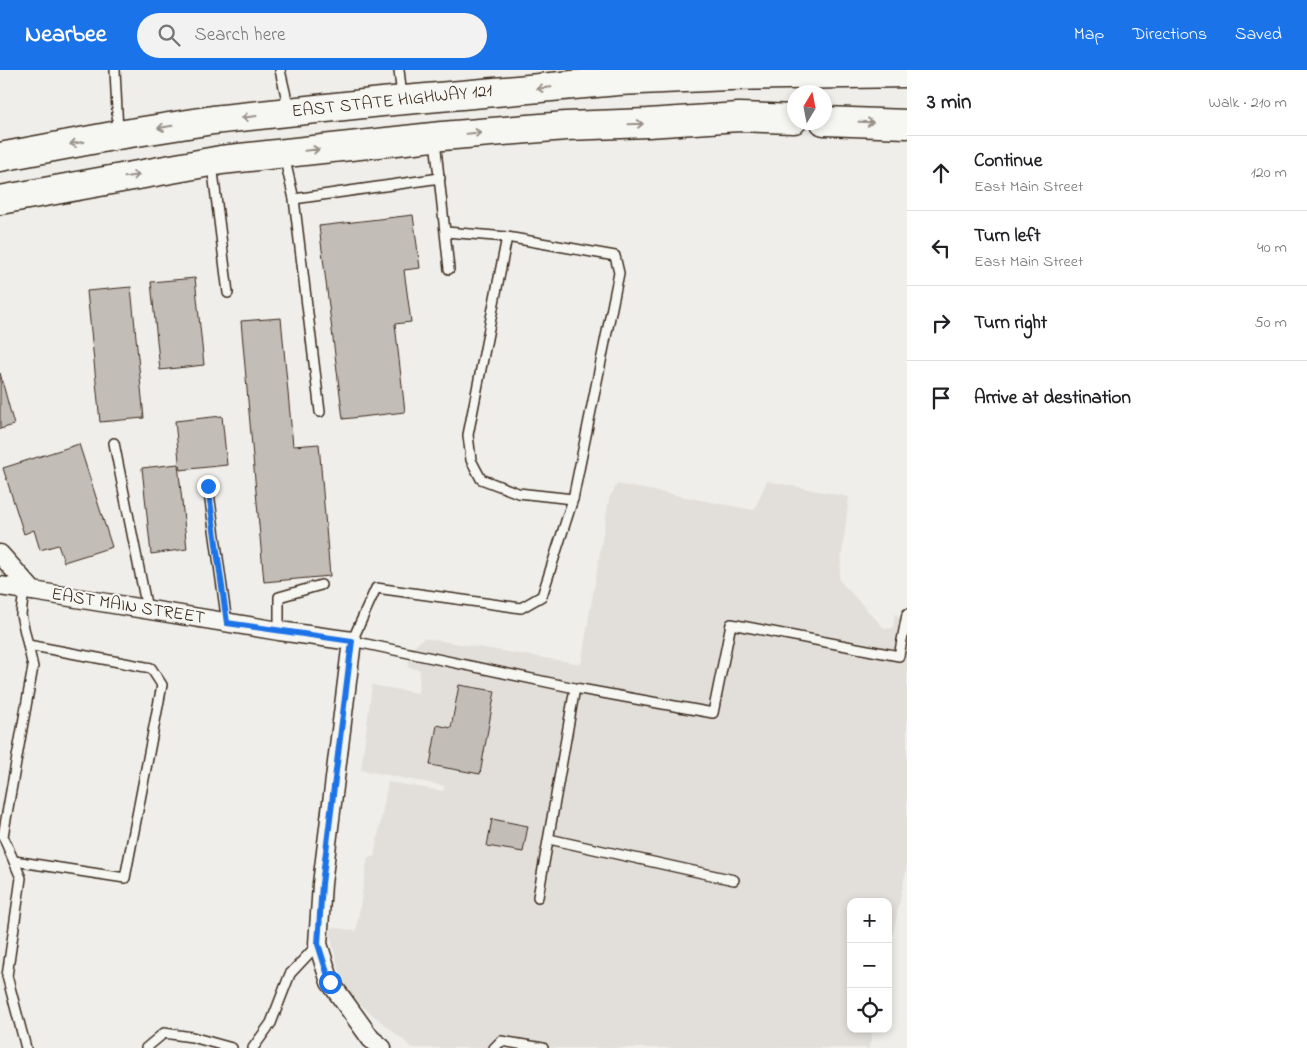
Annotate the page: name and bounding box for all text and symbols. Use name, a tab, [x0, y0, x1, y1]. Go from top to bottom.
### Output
search box	[137, 13, 487, 58]
text: Nearbee	[25, 18, 107, 53]
icon: search	[155, 21, 183, 49]
text: Search here	[195, 22, 286, 49]
text: Map	[1074, 22, 1104, 48]
text: Directions	[1132, 22, 1207, 48]
text: Saved	[1235, 22, 1282, 48]
street label: EAST STATE HIGHWAY 121	[290, 79, 494, 125]
one-way arrow	[536, 83, 552, 92]
north arrow	[787, 85, 832, 130]
text: 3 min	[927, 88, 971, 118]
text: Walk · 210 m	[1208, 91, 1287, 115]
one-way arrow	[241, 112, 257, 122]
one-way arrow	[857, 118, 873, 127]
one-way arrow	[627, 119, 643, 129]
one-way arrow	[157, 123, 173, 133]
one-way arrow	[465, 129, 481, 138]
one-way arrow	[70, 138, 86, 148]
one-way arrow	[304, 145, 320, 155]
text: Continue	[974, 148, 1042, 175]
icon: ahead	[927, 159, 955, 187]
text: 120 m	[1251, 161, 1287, 185]
one-way arrow	[124, 170, 140, 180]
text: East Main Street	[974, 175, 1083, 199]
text: Turn left	[974, 223, 1041, 250]
icon: left	[927, 234, 955, 262]
text: 40 m	[1257, 236, 1287, 260]
text: East Main Street	[974, 250, 1083, 274]
icon: right	[927, 309, 955, 337]
text: Turn right	[974, 310, 1047, 337]
text: 50 m	[1255, 311, 1287, 335]
icon: arrive	[927, 384, 955, 412]
text: Arrive at destination	[974, 385, 1131, 412]
route end	[197, 475, 220, 498]
street label: EAST MAIN STREET	[49, 582, 207, 632]
map controls	[847, 898, 892, 1033]
button: +	[847, 898, 892, 943]
button: −	[847, 943, 892, 988]
route start	[319, 971, 342, 994]
button: locate	[847, 988, 892, 1033]

